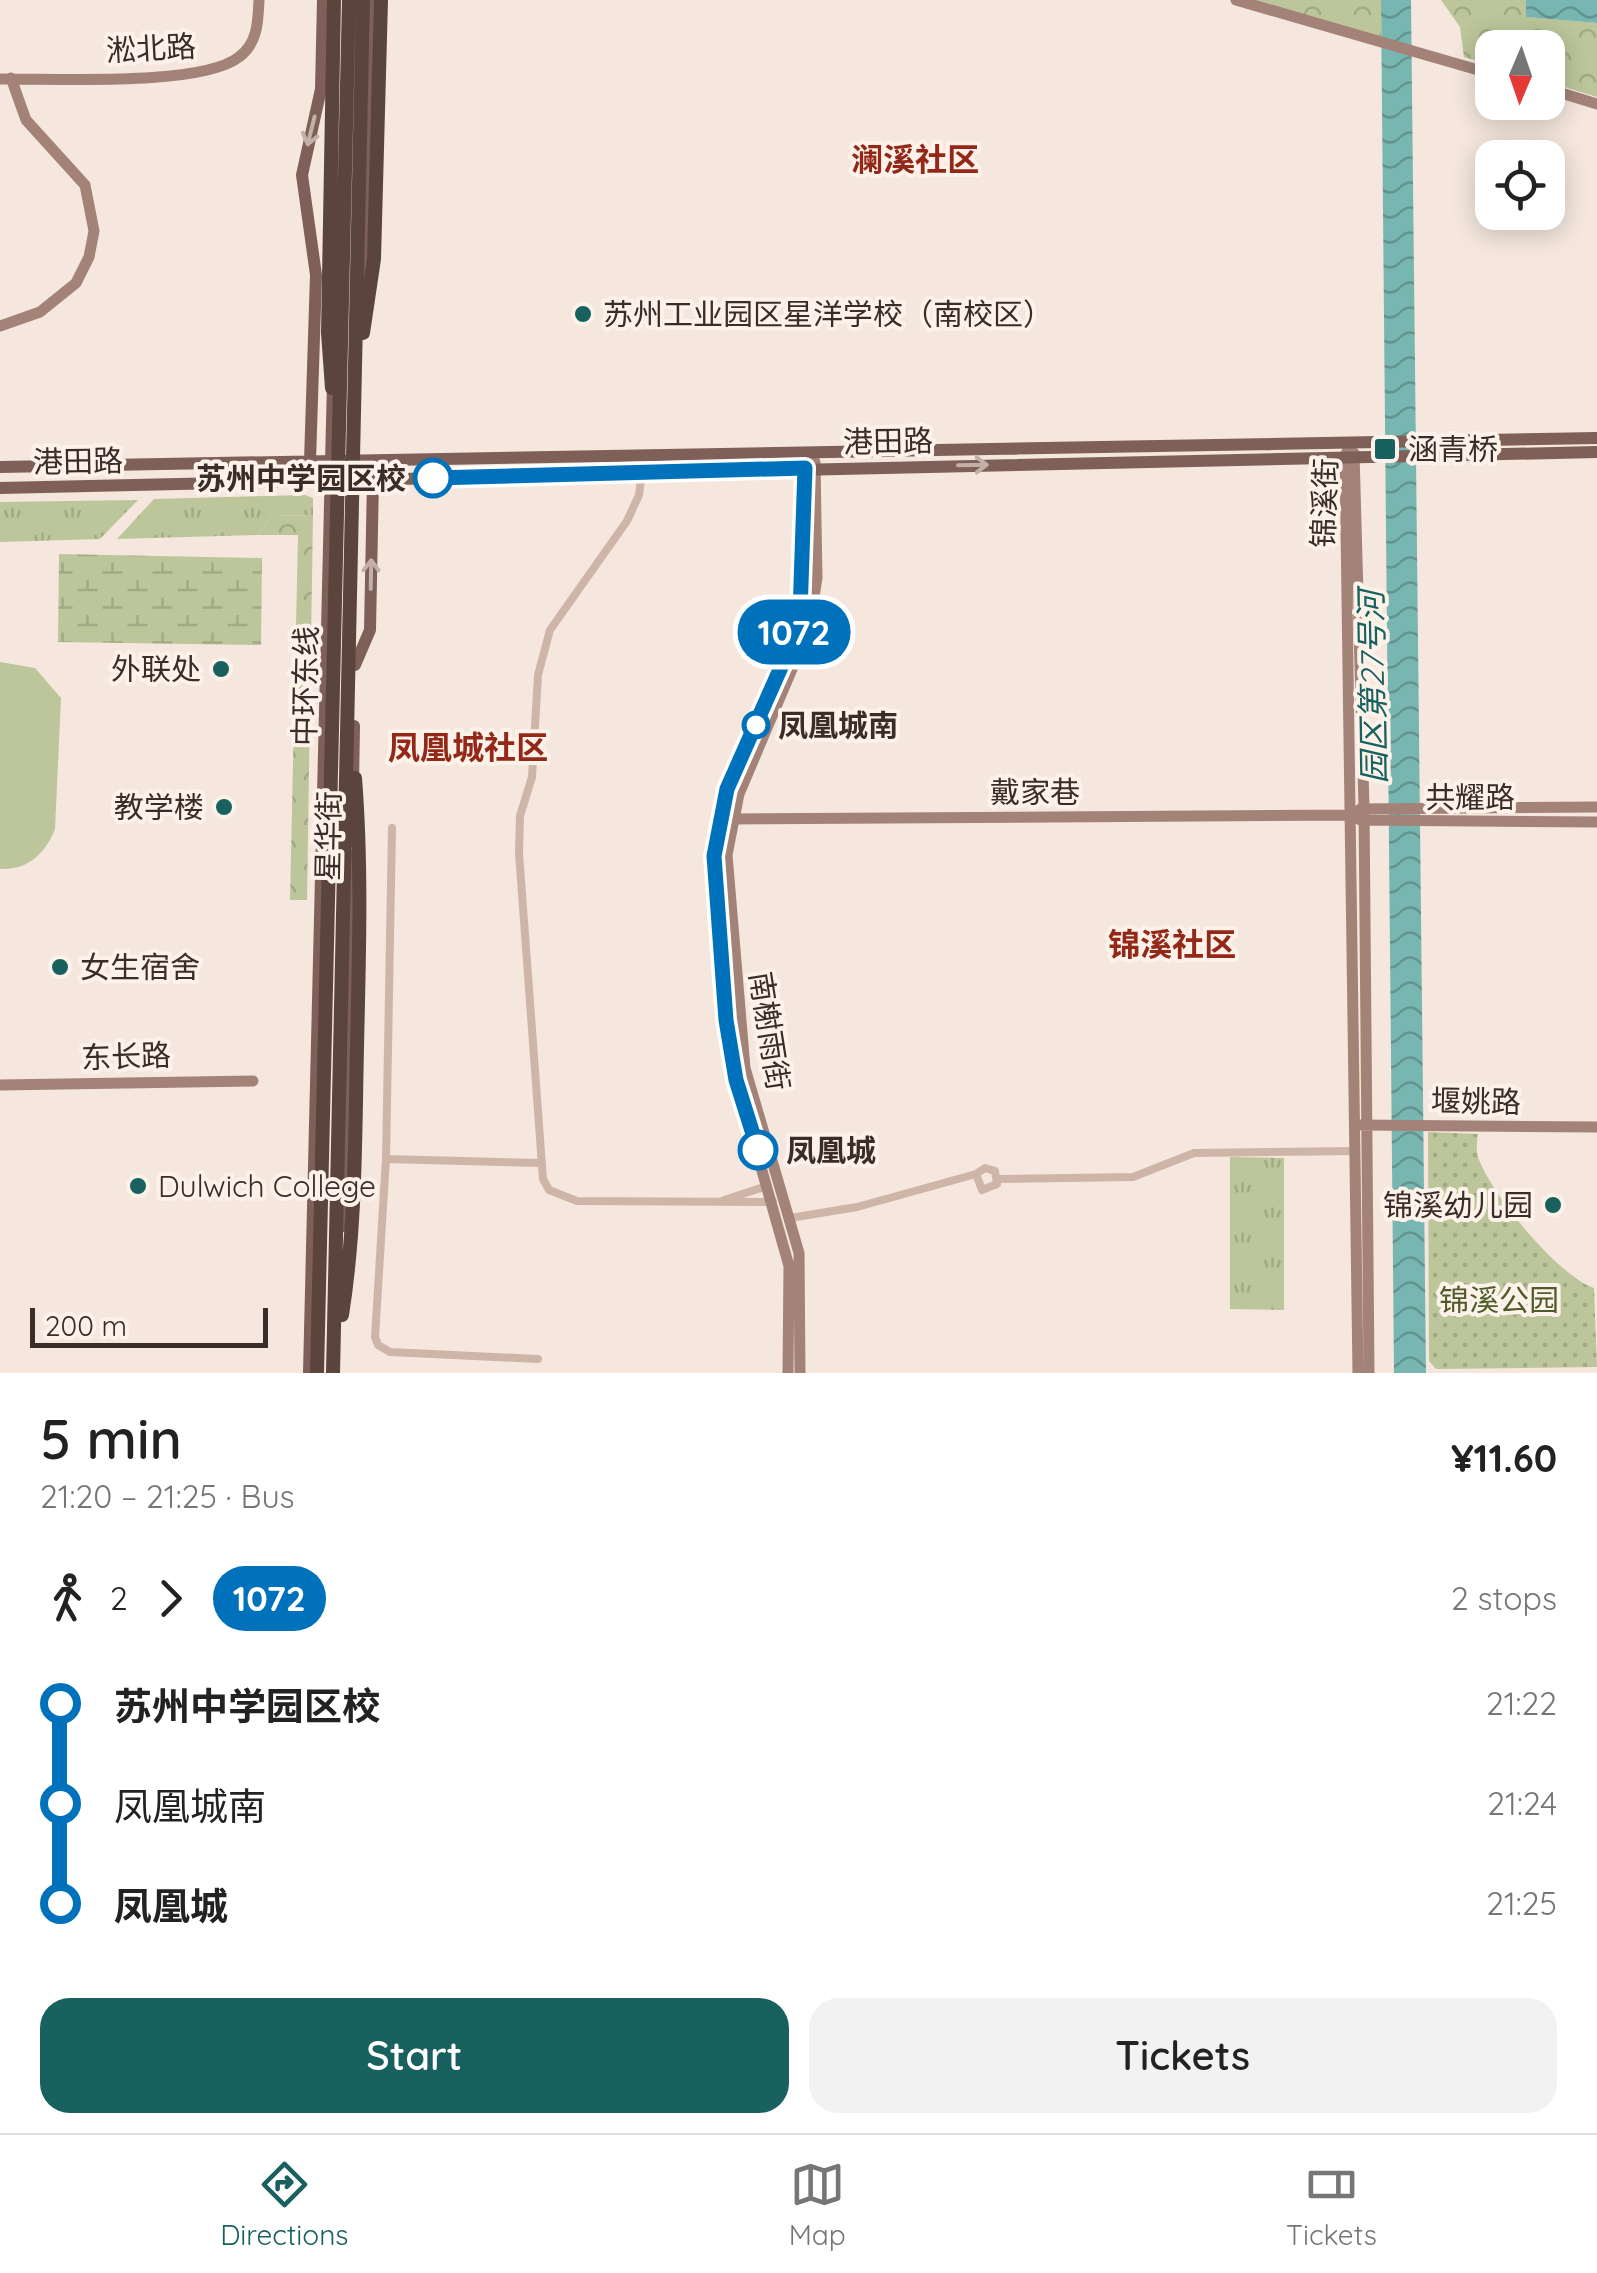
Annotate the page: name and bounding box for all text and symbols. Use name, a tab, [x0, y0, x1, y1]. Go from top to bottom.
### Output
street label: 淞北路	[105, 27, 197, 69]
north arrow	[1475, 30, 1565, 120]
map controls	[1475, 30, 1565, 230]
one-way arrow	[301, 115, 320, 146]
district label: 澜溪社区	[851, 139, 979, 179]
button: locate	[1475, 140, 1565, 230]
place label: 苏州工业园区星洋学校（南校区）	[603, 295, 1053, 333]
marker: 苏州工业园区星洋学校（南校区）	[572, 303, 594, 325]
street label: 港田路	[843, 421, 933, 461]
place label: 涵青桥	[1408, 430, 1498, 468]
marker: 涵青桥	[1372, 436, 1398, 462]
street label: 港田路	[33, 441, 123, 481]
one-way arrow	[956, 455, 988, 474]
street label: 锦溪街	[1303, 457, 1345, 549]
place label: 苏州中学园区校	[196, 459, 406, 497]
marker: 苏州中学园区校	[414, 459, 452, 497]
one-way arrow	[362, 558, 380, 590]
water label: 园区第27号河	[1350, 584, 1394, 784]
line badge: 1072	[724, 600, 864, 664]
text: 1072	[758, 610, 830, 654]
street label: 中环东线	[285, 626, 325, 746]
place label: 外联处	[111, 650, 201, 688]
marker: 外联处	[210, 658, 232, 680]
place label: 凤凰城南	[778, 706, 898, 744]
marker: 凤凰城南	[743, 712, 769, 738]
district label: 凤凰城社区	[388, 727, 548, 767]
street label: 戴家巷	[990, 773, 1080, 811]
street label: 共耀路	[1425, 778, 1515, 816]
place label: 教学楼	[114, 788, 204, 826]
street label: 星华街	[308, 791, 348, 881]
marker: 教学楼	[213, 796, 235, 818]
district label: 锦溪社区	[1108, 924, 1236, 964]
place label: 女生宿舍	[80, 948, 200, 986]
marker: 女生宿舍	[49, 956, 71, 978]
street label: 南榭雨街	[742, 969, 798, 1093]
street label: 东长路	[80, 1035, 172, 1077]
street label: 堰姚路	[1431, 1081, 1521, 1121]
marker: 凤凰城	[739, 1131, 777, 1169]
place label: 凤凰城	[786, 1131, 876, 1169]
place label: Dulwich College	[158, 1167, 376, 1205]
marker: Dulwich College	[127, 1175, 149, 1197]
place label: 锦溪幼儿园	[1383, 1186, 1533, 1224]
marker: 锦溪幼儿园	[1542, 1194, 1564, 1216]
park label: 锦溪公园	[1439, 1281, 1559, 1319]
scale bar	[30, 1303, 268, 1348]
text: 200 m	[45, 1308, 127, 1343]
text: 5 min	[40, 1404, 182, 1473]
text: ¥11.60	[1451, 1434, 1557, 1482]
text: 21:20 – 21:25 · Bus	[40, 1476, 295, 1516]
icon: walk	[40, 1571, 95, 1626]
icon: forward	[143, 1571, 198, 1626]
text: 1072	[233, 1576, 306, 1620]
text: 2	[110, 1578, 128, 1618]
text: 2 stops	[1451, 1578, 1557, 1618]
text: 苏州中学园区校	[114, 1682, 380, 1730]
text: 21:22	[1486, 1683, 1557, 1723]
text: 凤凰城南	[114, 1782, 266, 1830]
text: 21:24	[1487, 1783, 1557, 1823]
text: 凤凰城	[114, 1882, 228, 1930]
text: 21:25	[1486, 1883, 1557, 1923]
button: Start	[40, 1998, 789, 2113]
button: Tickets	[809, 1998, 1557, 2113]
tab: Directions	[220, 2157, 348, 2252]
tab: Map	[789, 2157, 846, 2252]
tab: Tickets	[1286, 2157, 1377, 2252]

